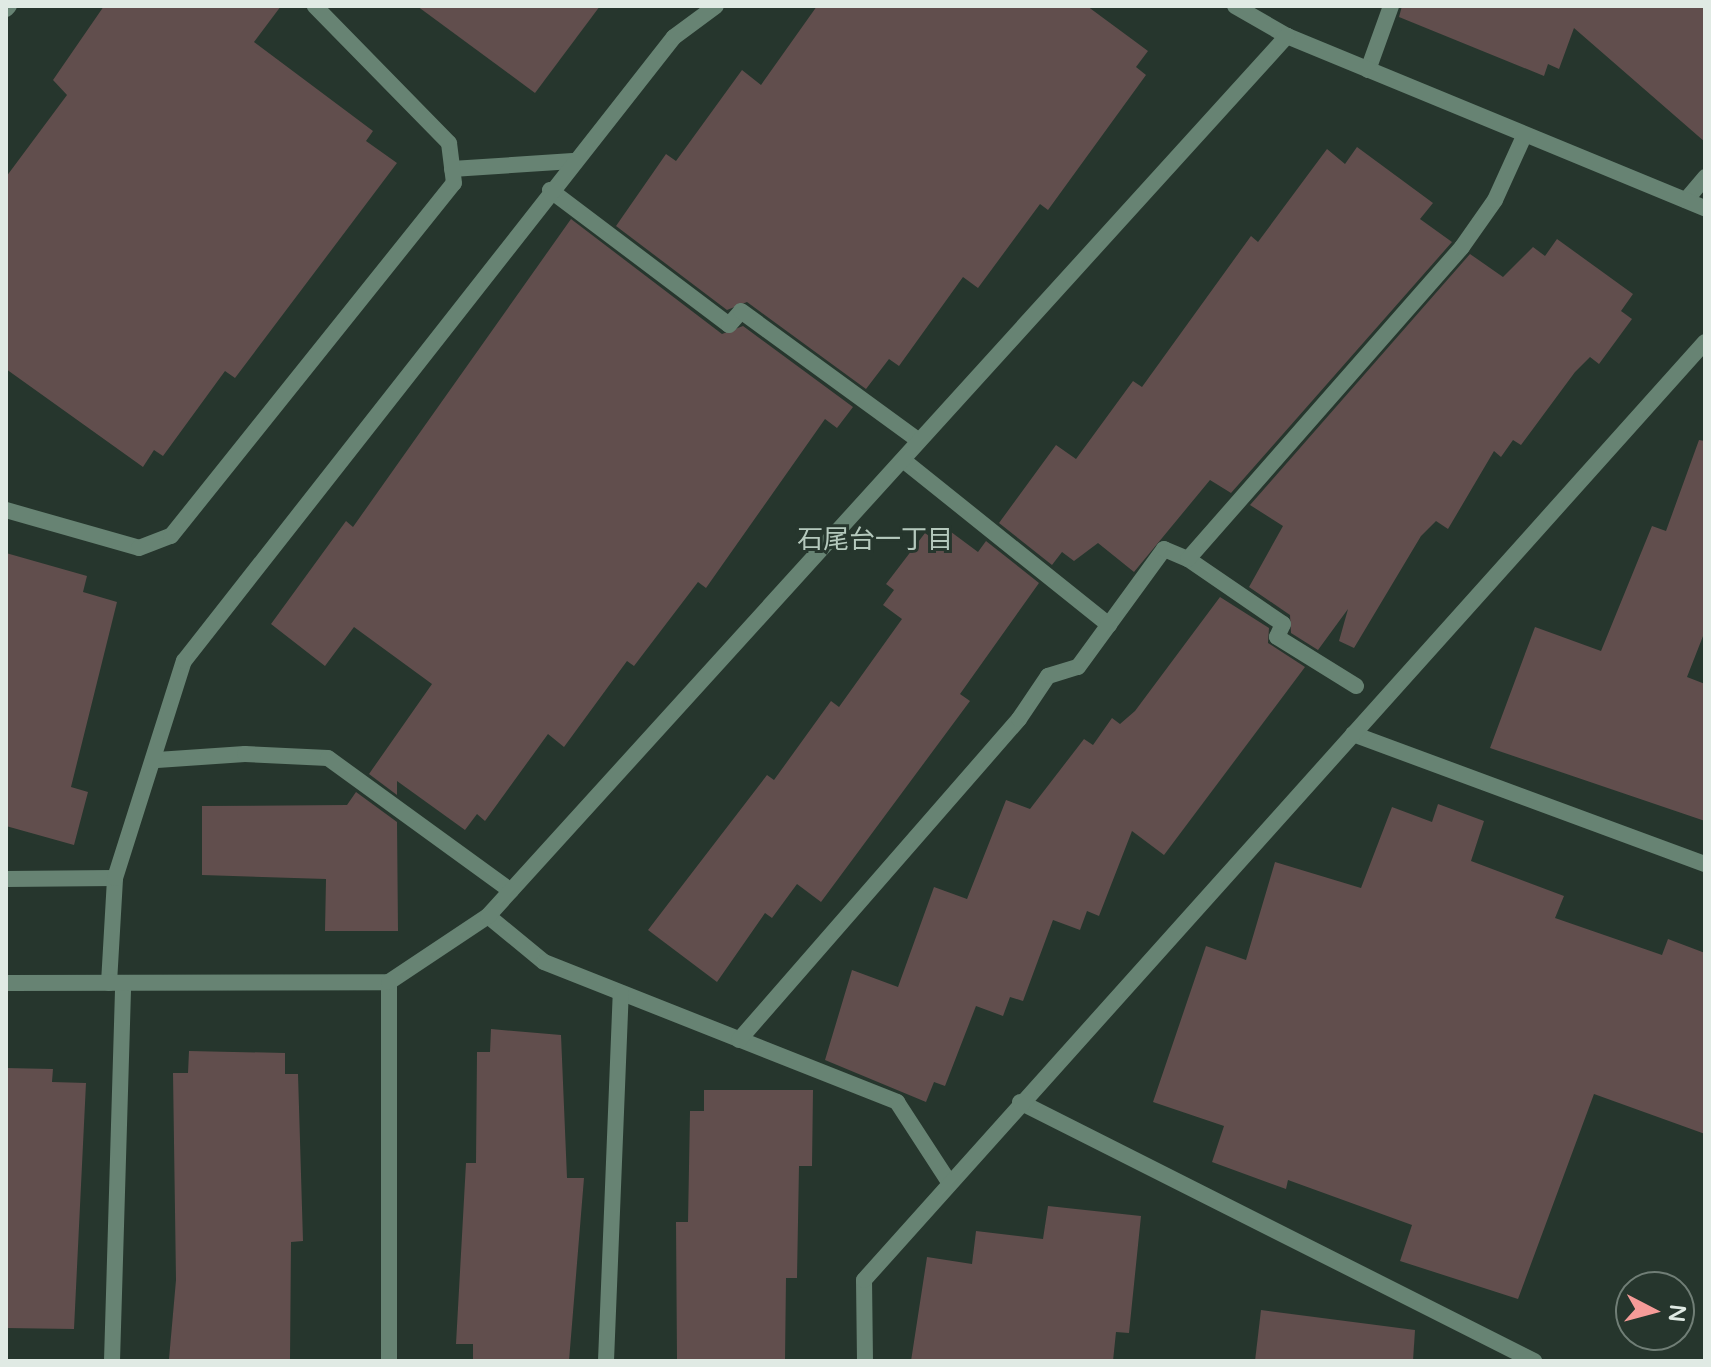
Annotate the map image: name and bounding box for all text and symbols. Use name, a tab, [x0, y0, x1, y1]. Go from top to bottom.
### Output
district label: 石尾台一丁目	[797, 524, 953, 556]
north arrow	[1615, 1271, 1695, 1351]
text: N	[1663, 1303, 1691, 1323]

